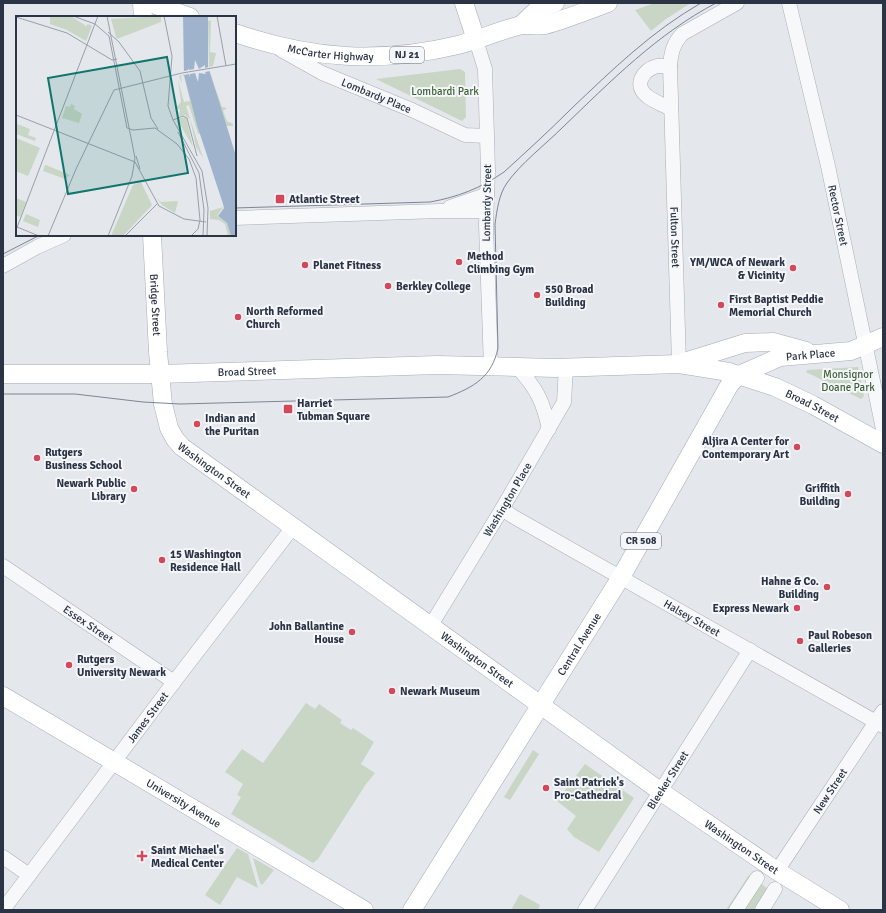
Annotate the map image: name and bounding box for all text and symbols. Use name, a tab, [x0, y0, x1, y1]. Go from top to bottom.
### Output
inset map	[16, 16, 236, 236]
street label: McCarter Highway	[286, 41, 375, 63]
road number: NJ 21	[390, 47, 424, 63]
street label: Lombardy Place	[340, 75, 413, 116]
park label: Lombardi Park	[411, 85, 479, 98]
street label: Lombardy Street	[480, 164, 494, 242]
street label: Rector Street	[826, 184, 851, 247]
marker: Atlantic Street	[274, 193, 286, 205]
place label: Atlantic Street	[289, 193, 360, 206]
street label: Fulton Street	[668, 206, 683, 268]
place label: Method Climbing Gym	[467, 250, 534, 276]
place label: YM/WCA of Newark & Vicinity	[689, 256, 786, 282]
marker: Method Climbing Gym	[454, 257, 464, 267]
place label: Planet Fitness	[313, 259, 381, 272]
marker: Planet Fitness	[300, 260, 310, 270]
marker: YM/WCA of Newark & Vicinity	[788, 263, 798, 273]
street label: Bridge Street	[148, 274, 164, 336]
place label: Berkley College	[396, 280, 471, 293]
marker: Berkley College	[383, 281, 393, 291]
place label: 550 Broad Building	[545, 283, 593, 309]
marker: 550 Broad Building	[532, 290, 542, 300]
place label: First Baptist Peddie Memorial Church	[729, 293, 824, 319]
marker: First Baptist Peddie Memorial Church	[716, 300, 726, 310]
place label: North Reformed Church	[246, 305, 323, 331]
marker: North Reformed Church	[233, 312, 243, 322]
street label: Park Place	[785, 346, 836, 363]
street label: Broad Street	[217, 364, 277, 379]
park label: Monsignor Doane Park	[821, 368, 875, 394]
street label: Broad Street	[783, 386, 842, 425]
place label: Harriet Tubman Square	[297, 397, 370, 423]
marker: Harriet Tubman Square	[282, 403, 294, 415]
place label: Indian and the Puritan	[204, 412, 259, 438]
marker: Indian and the Puritan	[192, 419, 202, 429]
place label: Aljira A Center for Contemporary Art	[702, 435, 790, 461]
street label: Washington Street	[175, 440, 253, 501]
marker: Aljira A Center for Contemporary Art	[792, 442, 802, 452]
place label: Rutgers Business School	[45, 446, 122, 472]
marker: Rutgers Business School	[32, 453, 42, 463]
street label: Washington Place	[480, 460, 534, 539]
place label: Newark Public Library	[56, 477, 127, 503]
place label: Griffith Building	[799, 482, 840, 508]
marker: Newark Public Library	[129, 484, 139, 494]
marker: Griffith Building	[843, 489, 853, 499]
road number: CR 508	[621, 533, 661, 549]
place label: 15 Washington Residence Hall	[170, 548, 241, 574]
marker: 15 Washington Residence Hall	[157, 555, 167, 565]
place label: Hahne & Co. Building	[761, 575, 819, 601]
marker: Hahne & Co. Building	[822, 582, 832, 592]
street label: Halsey Street	[662, 597, 723, 639]
street label: Essex Street	[61, 602, 116, 645]
place label: Express Newark	[713, 602, 789, 615]
marker: Express Newark	[792, 603, 802, 613]
street label: Central Avenue	[554, 610, 603, 678]
place label: John Ballantine House	[269, 620, 345, 646]
marker: John Ballantine House	[347, 627, 357, 637]
street label: Washington Street	[438, 629, 516, 690]
place label: Paul Robeson Galleries	[808, 629, 872, 655]
marker: Paul Robeson Galleries	[795, 636, 805, 646]
place label: Rutgers University Newark	[77, 653, 166, 679]
marker: Rutgers University Newark	[64, 660, 74, 670]
place label: Newark Museum	[400, 685, 480, 698]
marker: Newark Museum	[387, 686, 397, 696]
street label: James Street	[124, 689, 171, 745]
street label: Bleeker Street	[644, 748, 691, 812]
street label: New Street	[810, 766, 850, 816]
street label: University Avenue	[144, 776, 223, 830]
place label: Saint Patrick's Pro-Cathedral	[554, 776, 624, 802]
marker: Saint Patrick's Pro-Cathedral	[541, 783, 551, 793]
street label: Washington Street	[702, 817, 781, 877]
place label: Saint Michael's Medical Center	[151, 844, 224, 870]
marker: Saint Michael's Medical Center	[136, 850, 148, 862]

